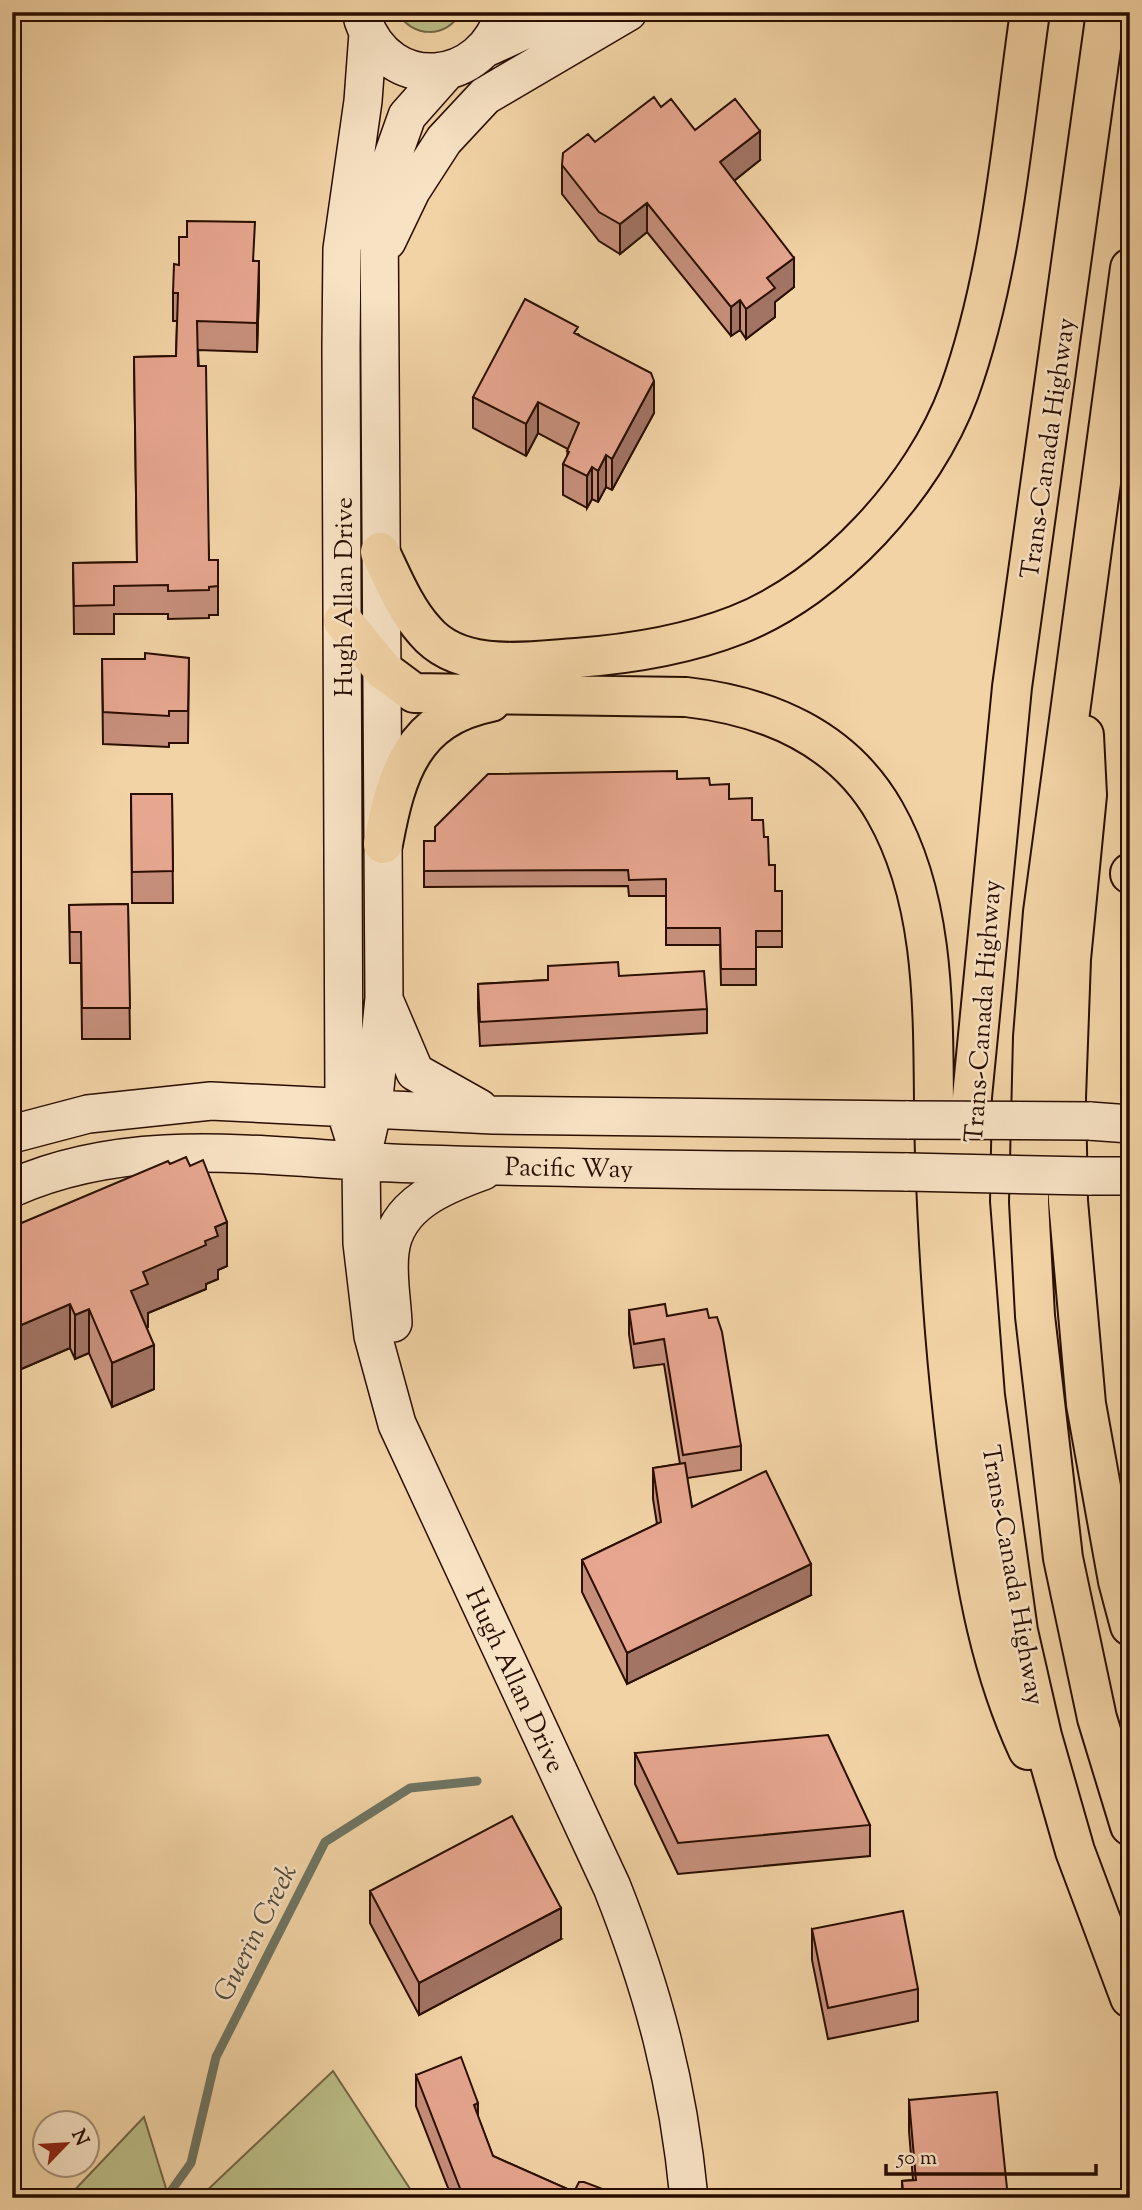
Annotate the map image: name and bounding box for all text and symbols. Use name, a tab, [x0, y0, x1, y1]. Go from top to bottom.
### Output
street label: Trans-Canada Highway	[1013, 315, 1086, 581]
street label: Hugh Allan Drive	[327, 497, 364, 697]
street label: Trans-Canada Highway	[957, 878, 1012, 1144]
street label: Pacific Way	[504, 1150, 633, 1189]
street label: Trans-Canada Highway	[970, 1442, 1053, 1708]
street label: Hugh Allan Drive	[455, 1583, 573, 1780]
water label: Guerin Creek	[205, 1857, 309, 2009]
north arrow	[32, 2108, 102, 2178]
text: N	[64, 2125, 95, 2150]
scale bar	[886, 2133, 1096, 2177]
text: 50 m	[896, 2144, 937, 2174]

